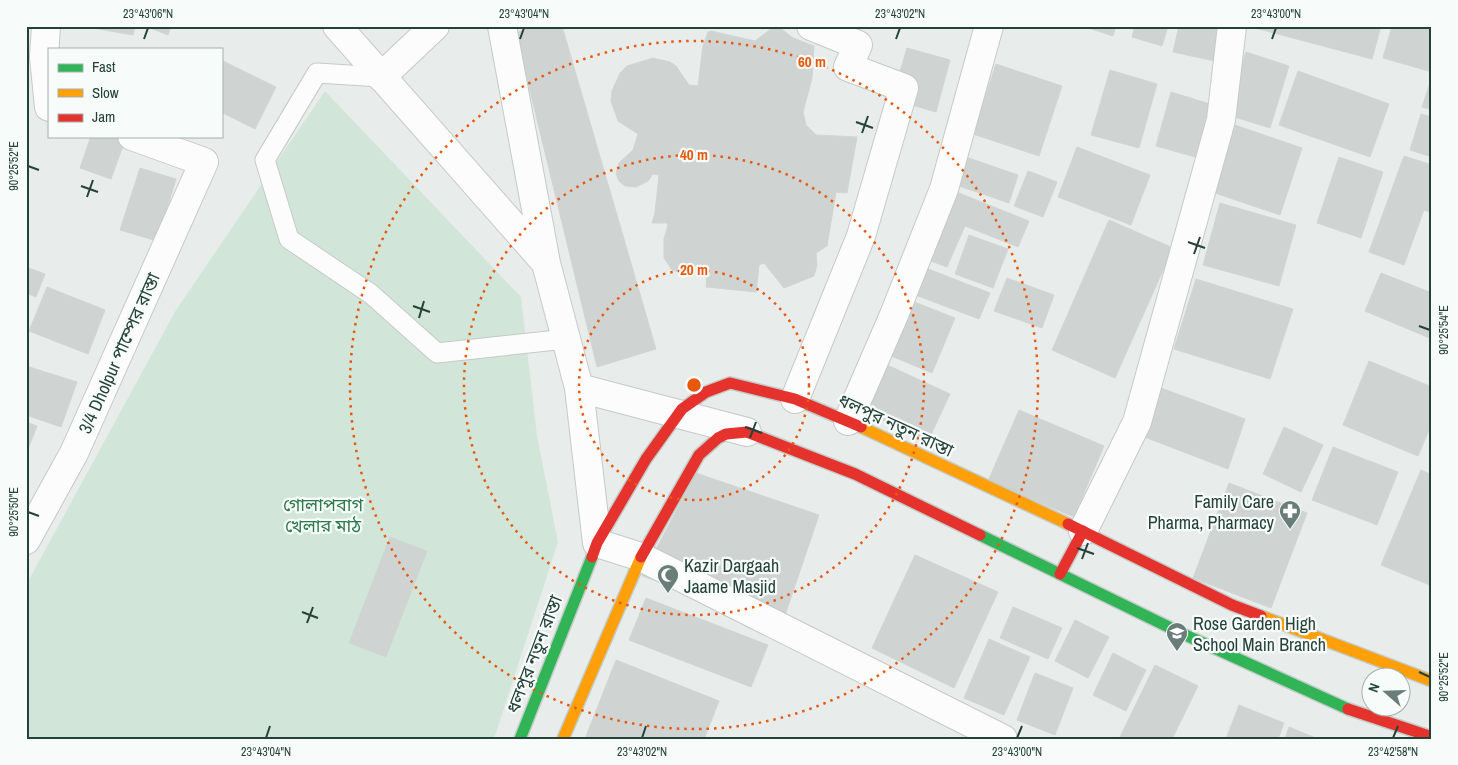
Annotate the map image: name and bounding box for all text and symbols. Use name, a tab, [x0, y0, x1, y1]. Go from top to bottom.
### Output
text: 23°43'06"N	[123, 6, 173, 22]
text: 23°43'04"N	[499, 6, 549, 22]
text: 23°43'02"N	[875, 6, 925, 22]
text: 23°43'00"N	[1251, 6, 1301, 22]
legend	[48, 48, 222, 138]
text: 60 m	[798, 51, 826, 72]
text: Fast	[92, 56, 116, 77]
text: Slow	[92, 82, 119, 103]
text: Jam	[92, 106, 115, 127]
text: 90°25'52"E	[6, 141, 22, 191]
text: 40 m	[680, 144, 708, 165]
text: 20 m	[680, 259, 708, 280]
street label: 3/4 Dholpur পাম্পের রাস্তা	[72, 268, 166, 437]
text: 90°25'54"E	[1436, 305, 1452, 355]
centre of rings	[685, 376, 703, 394]
street label: ধলপুর নতুন রাস্তা	[834, 387, 958, 463]
text: 90°25'50"E	[6, 487, 22, 537]
place label: Family Care Pharma, Pharmacy	[1148, 489, 1275, 535]
park label: গোলাপবাগ খেলার মাঠ	[283, 492, 363, 538]
pharmacy icon: Family Care Pharma, Pharmacy	[1278, 499, 1302, 530]
place label: Kazir Dargaah Jaame Masjid	[684, 553, 779, 599]
mosque icon: Kazir Dargaah Jaame Masjid	[656, 563, 680, 594]
street label: ধলপুর নতুন রাস্তা	[500, 591, 568, 717]
place label: Rose Garden High School Main Branch	[1193, 611, 1326, 657]
school or university icon: Rose Garden High School Main Branch	[1165, 621, 1189, 652]
text: 90°25'52"E	[1436, 652, 1452, 702]
north arrow	[1360, 668, 1410, 718]
text: N	[1364, 681, 1384, 695]
text: 23°43'04"N	[241, 744, 291, 760]
text: 23°43'02"N	[617, 744, 667, 760]
text: 23°43'00"N	[992, 744, 1042, 760]
text: 23°42'58"N	[1368, 744, 1418, 760]

